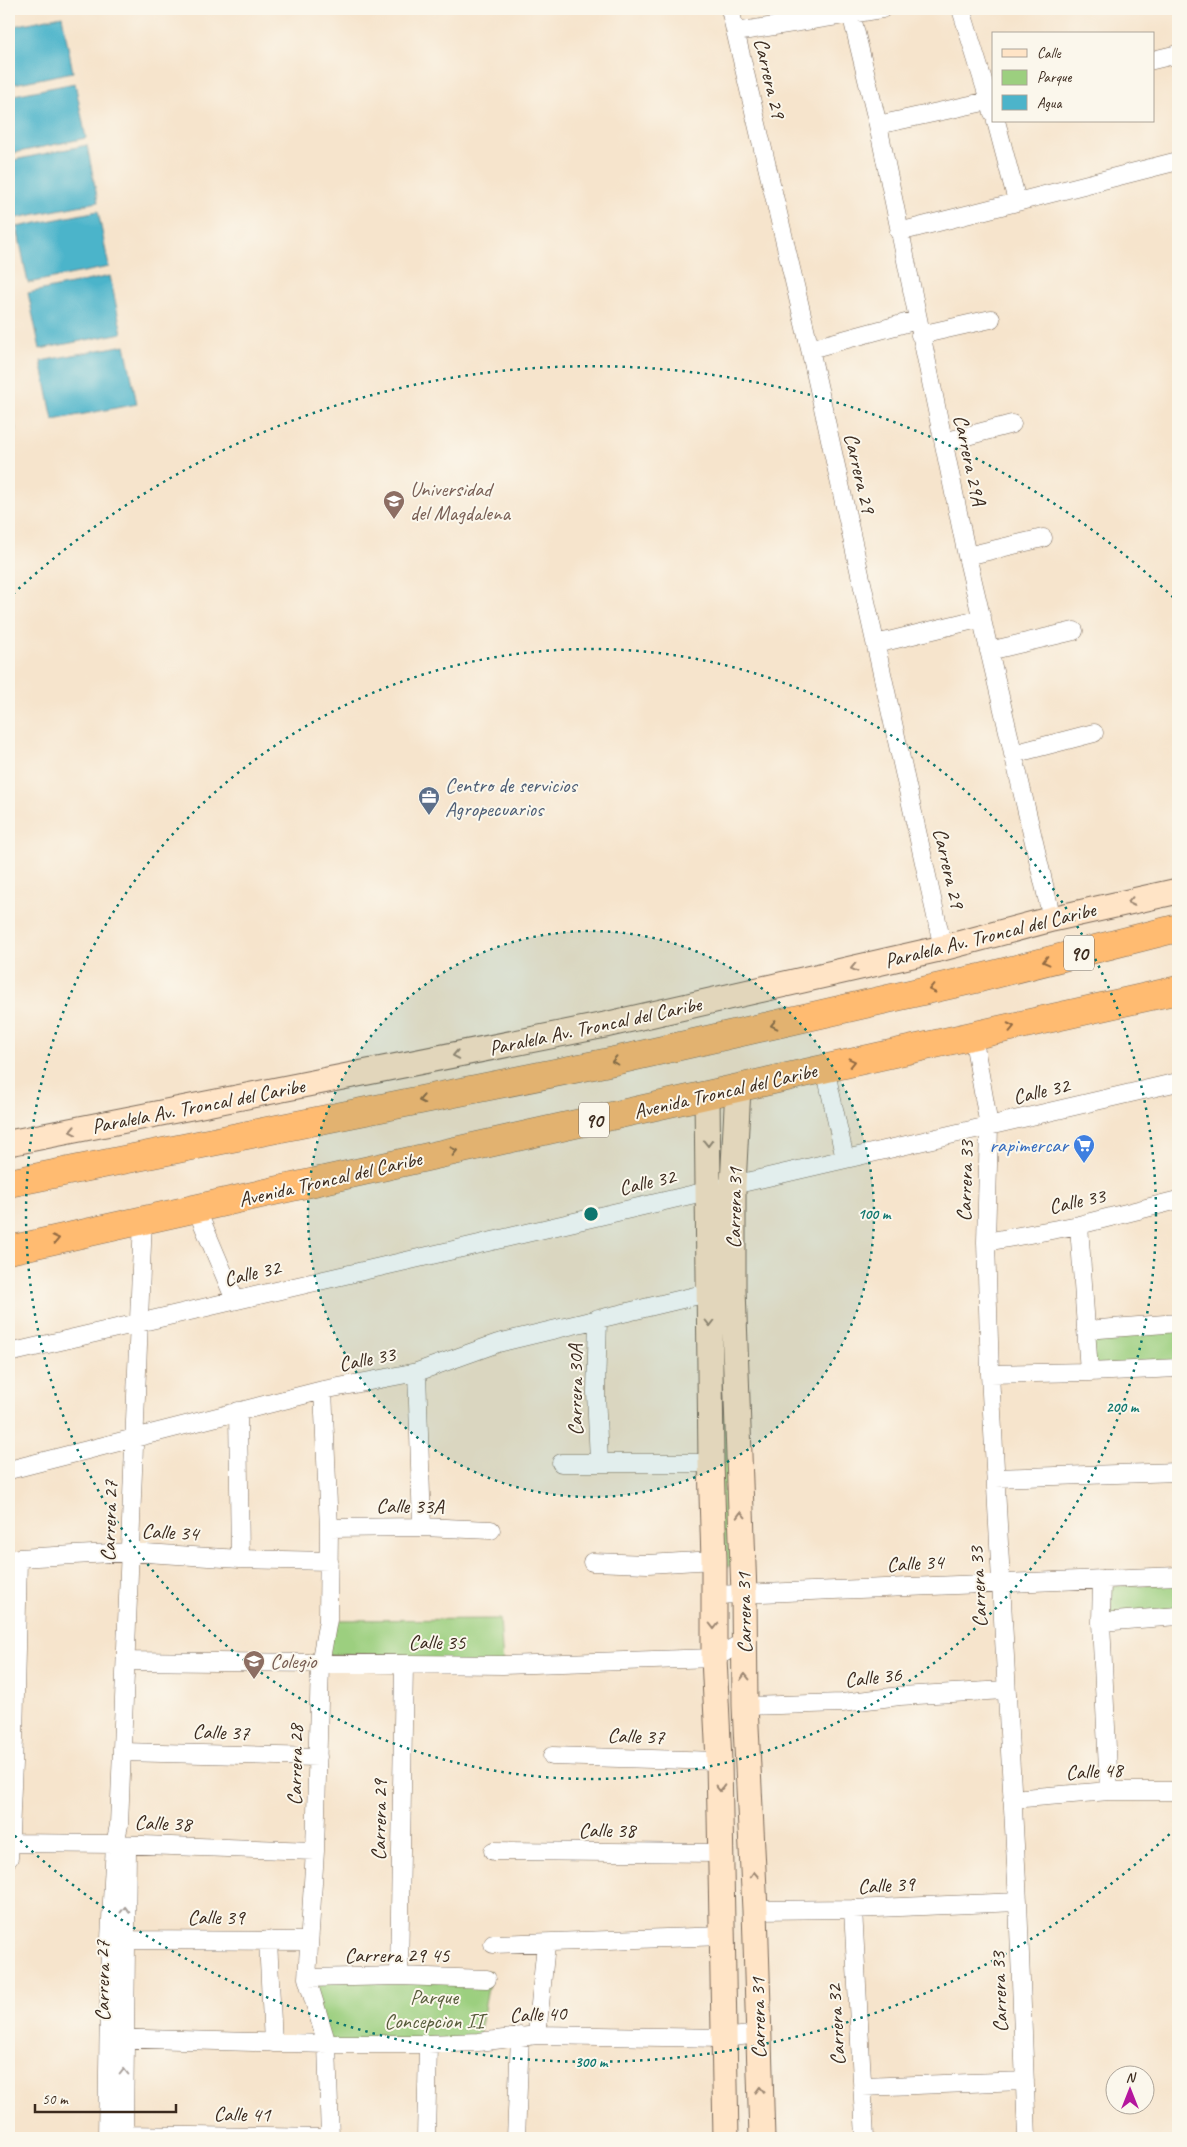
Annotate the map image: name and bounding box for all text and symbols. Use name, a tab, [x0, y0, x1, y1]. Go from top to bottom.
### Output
legend	[992, 32, 1154, 122]
street label: Carrera 29	[748, 36, 792, 122]
text: Calle	[1037, 44, 1062, 63]
text: Parque	[1037, 68, 1073, 87]
text: Agua	[1037, 94, 1062, 113]
street label: Carrera 29A	[948, 412, 993, 509]
street label: Carrera 29	[838, 431, 882, 517]
place label: Universidad del Magdalena	[410, 476, 511, 526]
school or university icon: Universidad del Magdalena	[382, 489, 406, 520]
place label: Centro de servicios Agropecuarios	[445, 772, 578, 822]
office icon: Centro de servicios Agropecuarios	[417, 785, 441, 816]
street label: Carrera 29	[927, 826, 971, 912]
street label: Paralela Av. Troncal del Caribe	[882, 896, 1099, 974]
one-way arrow	[1126, 896, 1135, 907]
road number: 90	[1064, 936, 1094, 970]
one-way arrow	[1042, 955, 1051, 966]
one-way arrow	[849, 963, 858, 973]
one-way arrow	[928, 983, 937, 994]
street label: Paralela Av. Troncal del Caribe	[486, 991, 705, 1061]
one-way arrow	[769, 1019, 778, 1030]
one-way arrow	[1006, 1022, 1015, 1033]
one-way arrow	[451, 1049, 460, 1060]
one-way arrow	[611, 1055, 620, 1066]
street label: Avenida Troncal del Caribe	[631, 1057, 820, 1125]
one-way arrow	[847, 1057, 856, 1068]
street label: Paralela Av. Troncal del Caribe	[89, 1072, 308, 1139]
street label: Calle 32	[1010, 1072, 1073, 1110]
one-way arrow	[417, 1094, 426, 1105]
road number: 90	[579, 1102, 609, 1138]
one-way arrow	[69, 1125, 77, 1135]
place label: rapimercar	[989, 1132, 1069, 1158]
supermarket icon: rapimercar	[1072, 1133, 1096, 1164]
street label: Carrera 33	[951, 1138, 979, 1222]
one-way arrow	[702, 1140, 713, 1148]
street label: Avenida Troncal del Caribe	[236, 1145, 425, 1213]
one-way arrow	[450, 1146, 459, 1157]
street label: Calle 32	[616, 1163, 679, 1201]
street label: Carrera 31	[720, 1166, 748, 1249]
street label: Calle 33	[1046, 1182, 1109, 1220]
centre of rings	[582, 1205, 600, 1223]
text: 100 m	[858, 1205, 892, 1224]
one-way arrow	[52, 1234, 61, 1245]
street label: Calle 32	[221, 1254, 284, 1292]
one-way arrow	[705, 1320, 715, 1328]
street label: Calle 33	[337, 1341, 399, 1377]
street label: Carrera 30A	[562, 1343, 588, 1436]
text: 200 m	[1106, 1398, 1140, 1417]
street label: Carrera 27	[95, 1478, 123, 1562]
street label: Calle 33A	[376, 1492, 445, 1520]
one-way arrow	[736, 1511, 746, 1518]
street label: Calle 34	[141, 1518, 202, 1547]
street label: Carrera 33	[963, 1544, 993, 1628]
street label: Calle 34	[886, 1548, 947, 1577]
street label: Carrera 31	[730, 1571, 758, 1654]
one-way arrow	[709, 1622, 719, 1630]
street label: Calle 35	[409, 1629, 467, 1655]
place label: Colegio	[270, 1648, 318, 1674]
school or university icon: Colegio	[242, 1649, 266, 1680]
street label: Calle 36	[843, 1661, 903, 1693]
one-way arrow	[740, 1673, 750, 1681]
street label: Calle 37	[192, 1718, 251, 1746]
street label: Carrera 28	[281, 1722, 309, 1806]
street label: Calle 37	[607, 1722, 666, 1750]
street label: Calle 48	[1065, 1756, 1126, 1785]
street label: Carrera 29	[365, 1778, 393, 1861]
one-way arrow	[714, 1784, 725, 1792]
street label: Calle 38	[134, 1809, 194, 1837]
street label: Calle 38	[579, 1817, 638, 1843]
one-way arrow	[748, 1870, 759, 1878]
street label: Calle 39	[857, 1870, 917, 1899]
street label: Calle 39	[188, 1904, 246, 1930]
one-way arrow	[120, 1905, 130, 1913]
street label: Carrera 27	[89, 1939, 115, 2022]
street label: Carrera 29 45	[344, 1942, 451, 1968]
street label: Carrera 33	[985, 1949, 1013, 2033]
street label: Carrera 31	[744, 1976, 772, 2059]
street label: Carrera 32	[821, 1982, 851, 2066]
park label: Parque Concepcion II	[384, 1984, 488, 2034]
street label: Calle 40	[509, 2000, 568, 2028]
text: 300 m	[575, 2053, 609, 2072]
north arrow	[1104, 2064, 1154, 2114]
one-way arrow	[119, 2068, 129, 2076]
text: N	[1126, 2069, 1137, 2086]
scale bar	[35, 2082, 176, 2114]
one-way arrow	[754, 2085, 765, 2093]
text: 50 m	[42, 2090, 69, 2109]
street label: Calle 41	[213, 2101, 272, 2128]

